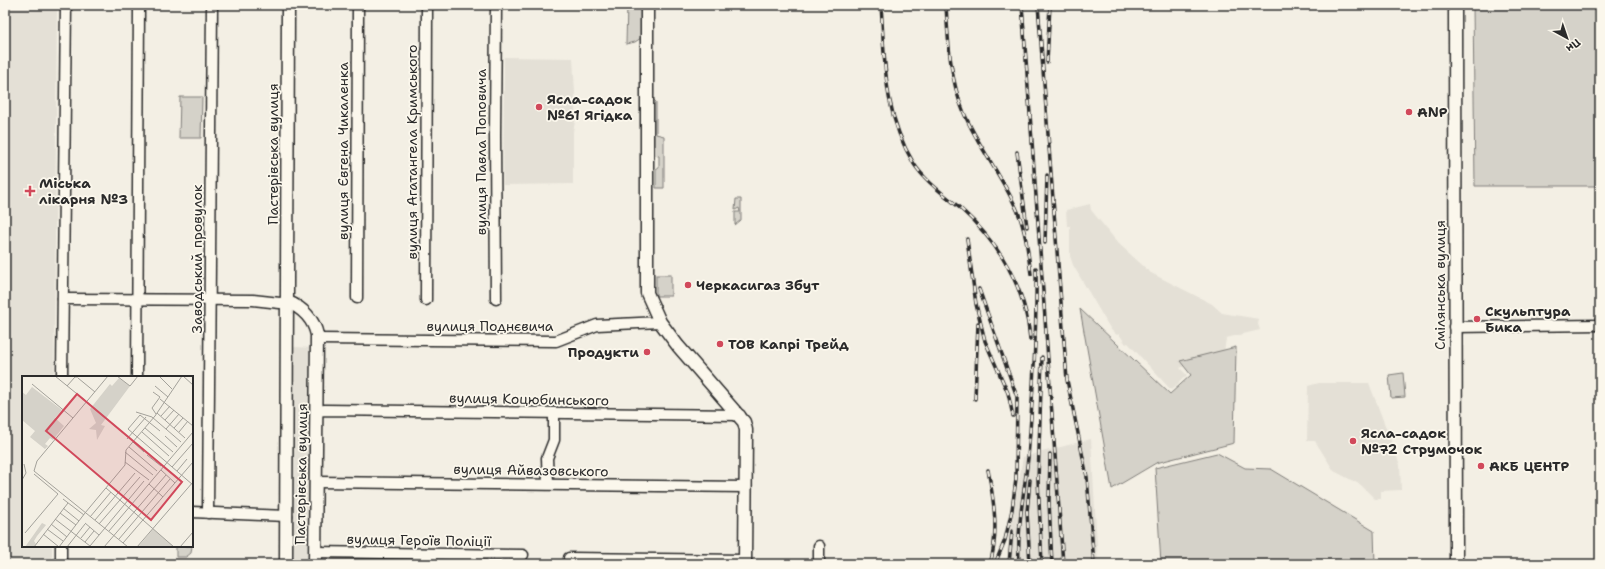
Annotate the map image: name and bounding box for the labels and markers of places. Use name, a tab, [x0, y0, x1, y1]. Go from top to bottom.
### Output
place label: Ясла-садок №61 Ягідка	[547, 90, 633, 124]
marker: Ясла-садок №61 Ягідка	[534, 102, 544, 112]
place label: ANP	[1417, 103, 1448, 121]
marker: ANP	[1404, 107, 1414, 117]
place label: Міська лікарня №3	[39, 174, 128, 208]
marker: Міська лікарня №3	[24, 185, 36, 197]
place label: Черкасигаз Збут	[696, 276, 820, 294]
marker: Черкасигаз Збут	[683, 280, 693, 290]
place label: Cкульптура Бика	[1485, 302, 1571, 336]
marker: Cкульптура Бика	[1472, 314, 1482, 324]
place label: ТОВ Капрі Трейд	[728, 335, 849, 353]
marker: ТОВ Капрі Трейд	[715, 339, 725, 349]
place label: Продукти	[568, 343, 639, 361]
marker: Продукти	[642, 347, 652, 357]
place label: Ясла-садок №72 Струмочок	[1361, 424, 1483, 458]
marker: Ясла-садок №72 Струмочок	[1348, 436, 1358, 446]
place label: АКБ ЦЕНТР	[1489, 457, 1569, 475]
marker: АКБ ЦЕНТР	[1476, 461, 1486, 471]

